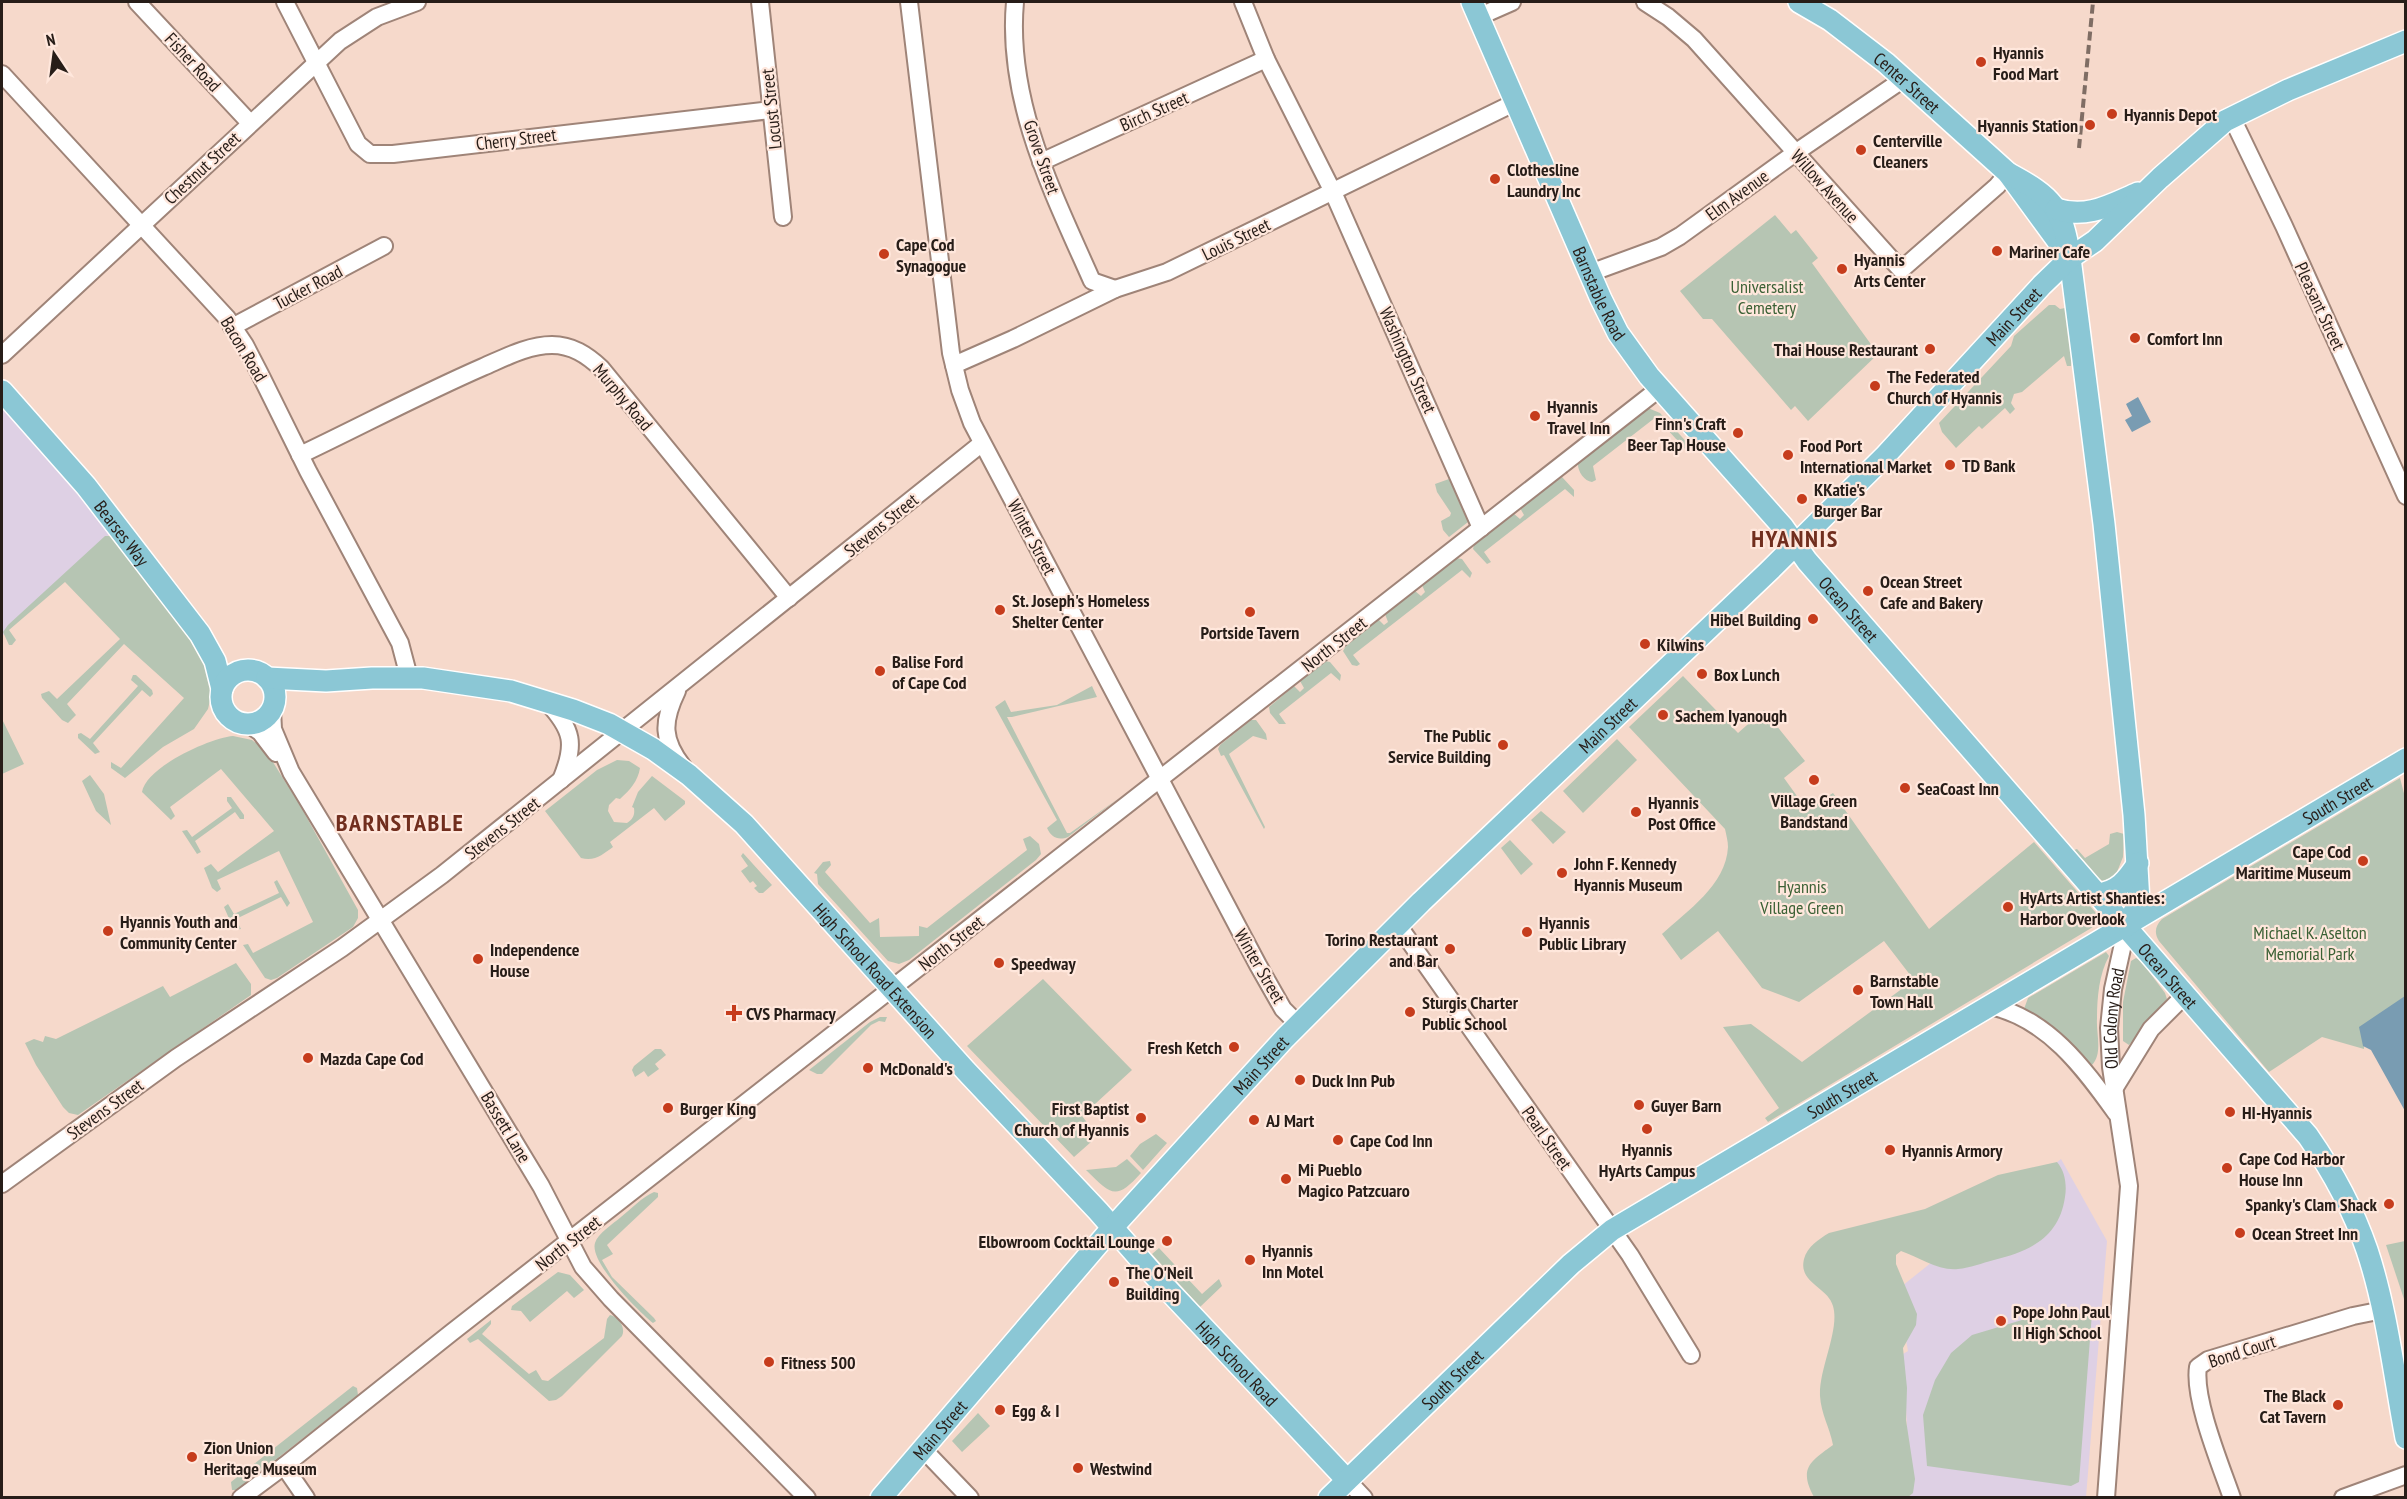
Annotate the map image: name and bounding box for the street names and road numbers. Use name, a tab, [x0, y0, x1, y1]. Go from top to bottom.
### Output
street label: Fisher Road	[160, 28, 226, 96]
street label: Center Street	[1869, 46, 1945, 118]
street label: Locust Street	[755, 68, 787, 150]
street label: Birch Street	[1116, 86, 1192, 136]
street label: Grove Street	[1019, 117, 1065, 197]
street label: Cherry Street	[475, 123, 558, 155]
street label: Chestnut Street	[159, 127, 245, 209]
street label: Willow Avenue	[1786, 144, 1864, 228]
street label: Elm Avenue	[1701, 164, 1773, 226]
street label: Louis Street	[1198, 213, 1274, 265]
street label: Barnstable Road	[1568, 243, 1631, 345]
street label: Pleasant Street	[2290, 258, 2350, 354]
street label: Tucker Road	[270, 259, 346, 315]
street label: Main Street	[1981, 282, 2046, 350]
street label: Washington Street	[1374, 303, 1442, 417]
street label: Bacon Road	[216, 312, 272, 386]
street label: Murphy Road	[588, 359, 658, 435]
street label: Stevens Street	[839, 488, 923, 562]
street label: Bearses Way	[90, 495, 155, 570]
street label: Winter Street	[1003, 495, 1061, 579]
street label: Ocean Street	[1814, 571, 1884, 647]
street label: North Street	[1297, 611, 1371, 677]
street label: Main Street	[1574, 692, 1641, 758]
street label: South Street	[2298, 770, 2376, 829]
street label: Stevens Street	[460, 791, 544, 864]
street label: High School Road Extension	[809, 898, 942, 1043]
street label: North Street	[914, 910, 988, 976]
street label: Winter Street	[1230, 925, 1291, 1007]
street label: Ocean Street	[2133, 938, 2203, 1013]
street label: Old Colony Road	[2098, 965, 2129, 1070]
street label: Main Street	[1228, 1031, 1293, 1099]
street label: South Street	[1803, 1064, 1881, 1123]
street label: Stevens Street	[62, 1073, 148, 1144]
street label: Bassett Lane	[476, 1087, 536, 1167]
street label: Pearl Street	[1517, 1102, 1577, 1174]
street label: North Street	[531, 1210, 605, 1276]
street label: High School Road	[1191, 1315, 1283, 1411]
street label: Bond Court	[2205, 1329, 2279, 1373]
street label: South Street	[1416, 1344, 1488, 1414]
street label: Main Street	[907, 1395, 972, 1464]

